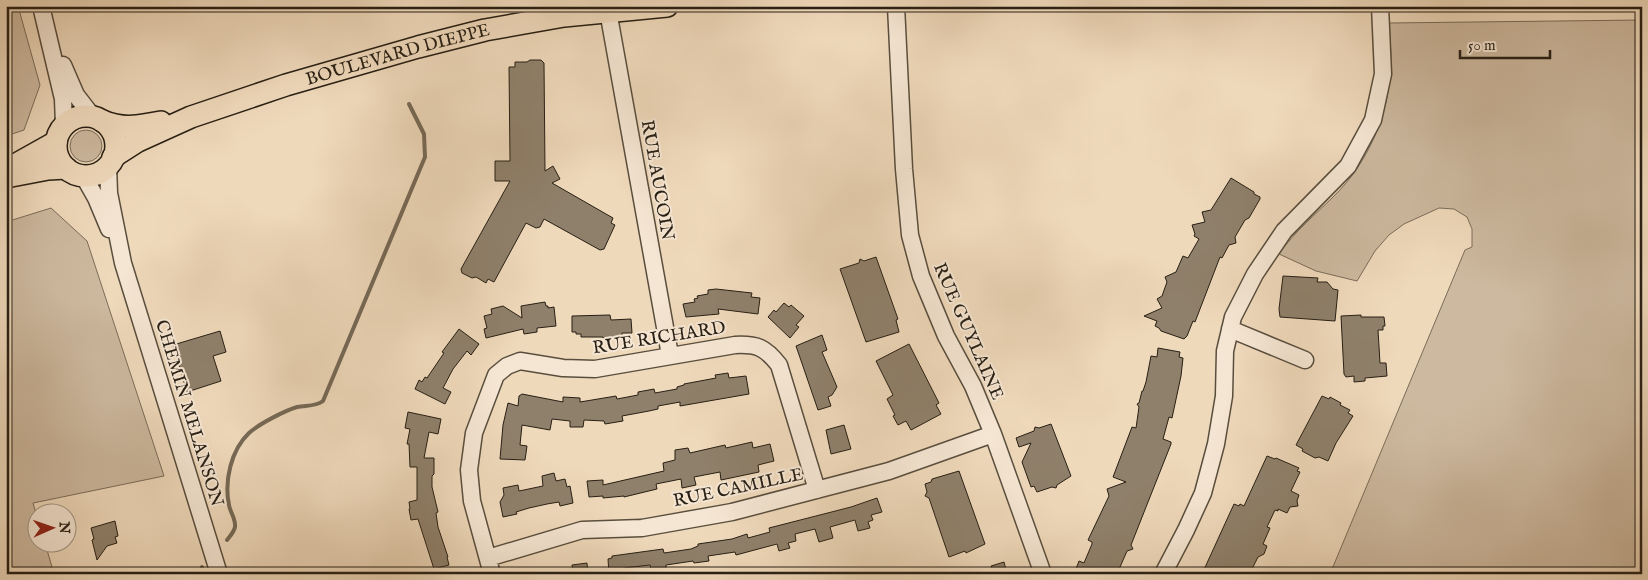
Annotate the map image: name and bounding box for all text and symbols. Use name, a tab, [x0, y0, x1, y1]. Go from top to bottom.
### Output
street label: BOULEVARD DIEPPE	[303, 19, 492, 92]
scale bar	[1460, 28, 1550, 60]
text: 50 m	[1468, 36, 1496, 55]
street label: RUE AUCOIN	[635, 118, 679, 243]
street label: RUE GUYLAINE	[927, 260, 1008, 404]
street label: CHEMIN MELANSON	[149, 317, 228, 510]
street label: RUE RICHARD	[591, 317, 727, 360]
street label: RUE CAMILLE	[671, 463, 805, 513]
north arrow	[28, 502, 78, 552]
text: N	[55, 520, 73, 534]

